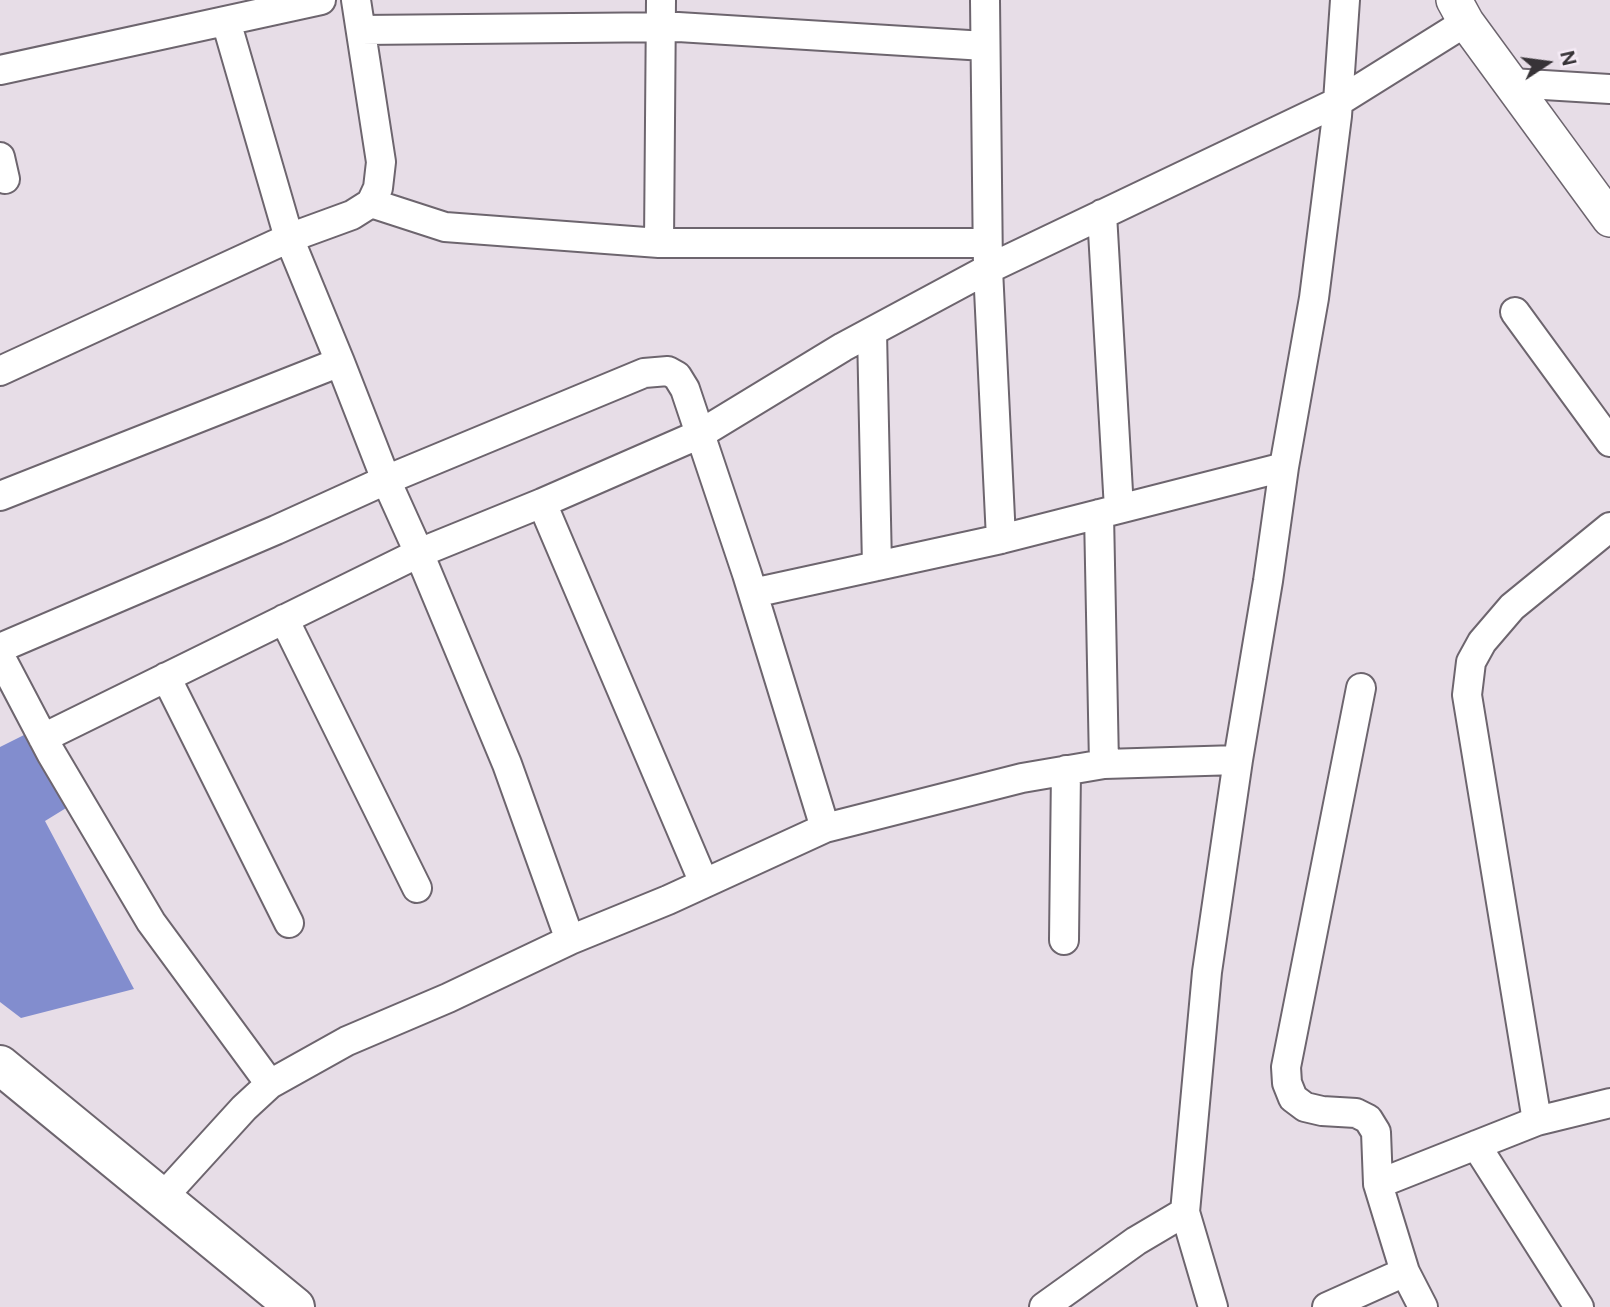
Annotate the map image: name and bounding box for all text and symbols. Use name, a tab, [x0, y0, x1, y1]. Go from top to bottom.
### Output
north arrow	[1512, 28, 1582, 98]
text: N	[1555, 48, 1581, 68]

